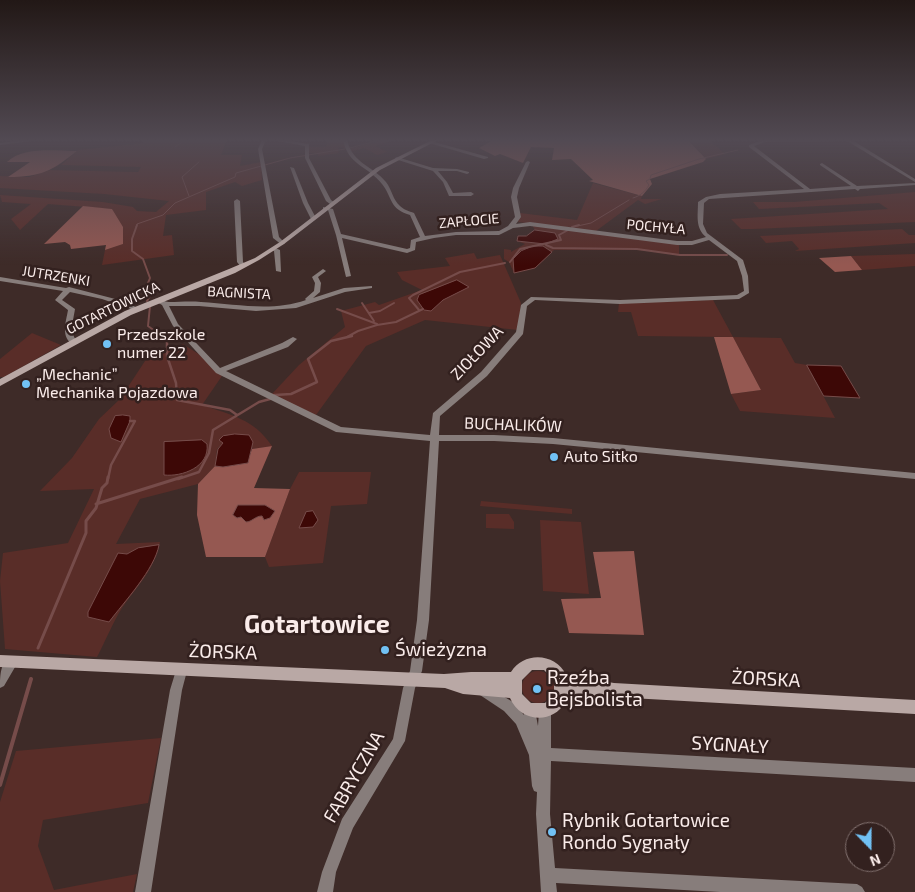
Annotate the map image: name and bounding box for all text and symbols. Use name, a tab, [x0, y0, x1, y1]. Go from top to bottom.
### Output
street label: ZAPŁOCIE	[438, 210, 500, 232]
street label: POCHYŁA	[626, 216, 686, 238]
street label: JUTRZENKI	[21, 262, 91, 290]
street label: GOTARTOWICKA	[64, 278, 162, 338]
street label: BAGNISTA	[207, 283, 271, 303]
street label: ZIOŁOWA	[447, 322, 507, 384]
place label: Przedszkole numer 22	[117, 325, 205, 363]
marker: Przedszkole numer 22	[101, 338, 113, 350]
place label: „Mechanic” Mechanika Pojazdowa	[36, 365, 198, 403]
marker: „Mechanic” Mechanika Pojazdowa	[20, 378, 32, 390]
street label: BUCHALIKÓW	[464, 414, 562, 436]
place label: Auto Sitko	[564, 447, 638, 467]
marker: Auto Sitko	[548, 451, 560, 463]
district label: Gotartowice	[244, 610, 390, 640]
street label: ŻORSKA	[188, 639, 258, 665]
place label: Świeżyzna	[395, 639, 487, 661]
marker: Świeżyzna	[379, 644, 391, 656]
street label: ŻORSKA	[731, 666, 801, 692]
place label: Rzeźba Bejsbolista	[547, 667, 643, 711]
marker: Rzeźba Bejsbolista	[531, 683, 543, 695]
street label: FABRYCZNA	[319, 727, 389, 827]
street label: SYGNAŁY	[691, 732, 769, 758]
place label: Rybnik Gotartowice Rondo Sygnały	[562, 810, 730, 854]
north arrow	[845, 822, 895, 872]
marker: Rybnik Gotartowice Rondo Sygnały	[546, 826, 558, 838]
text: N	[868, 851, 883, 870]

